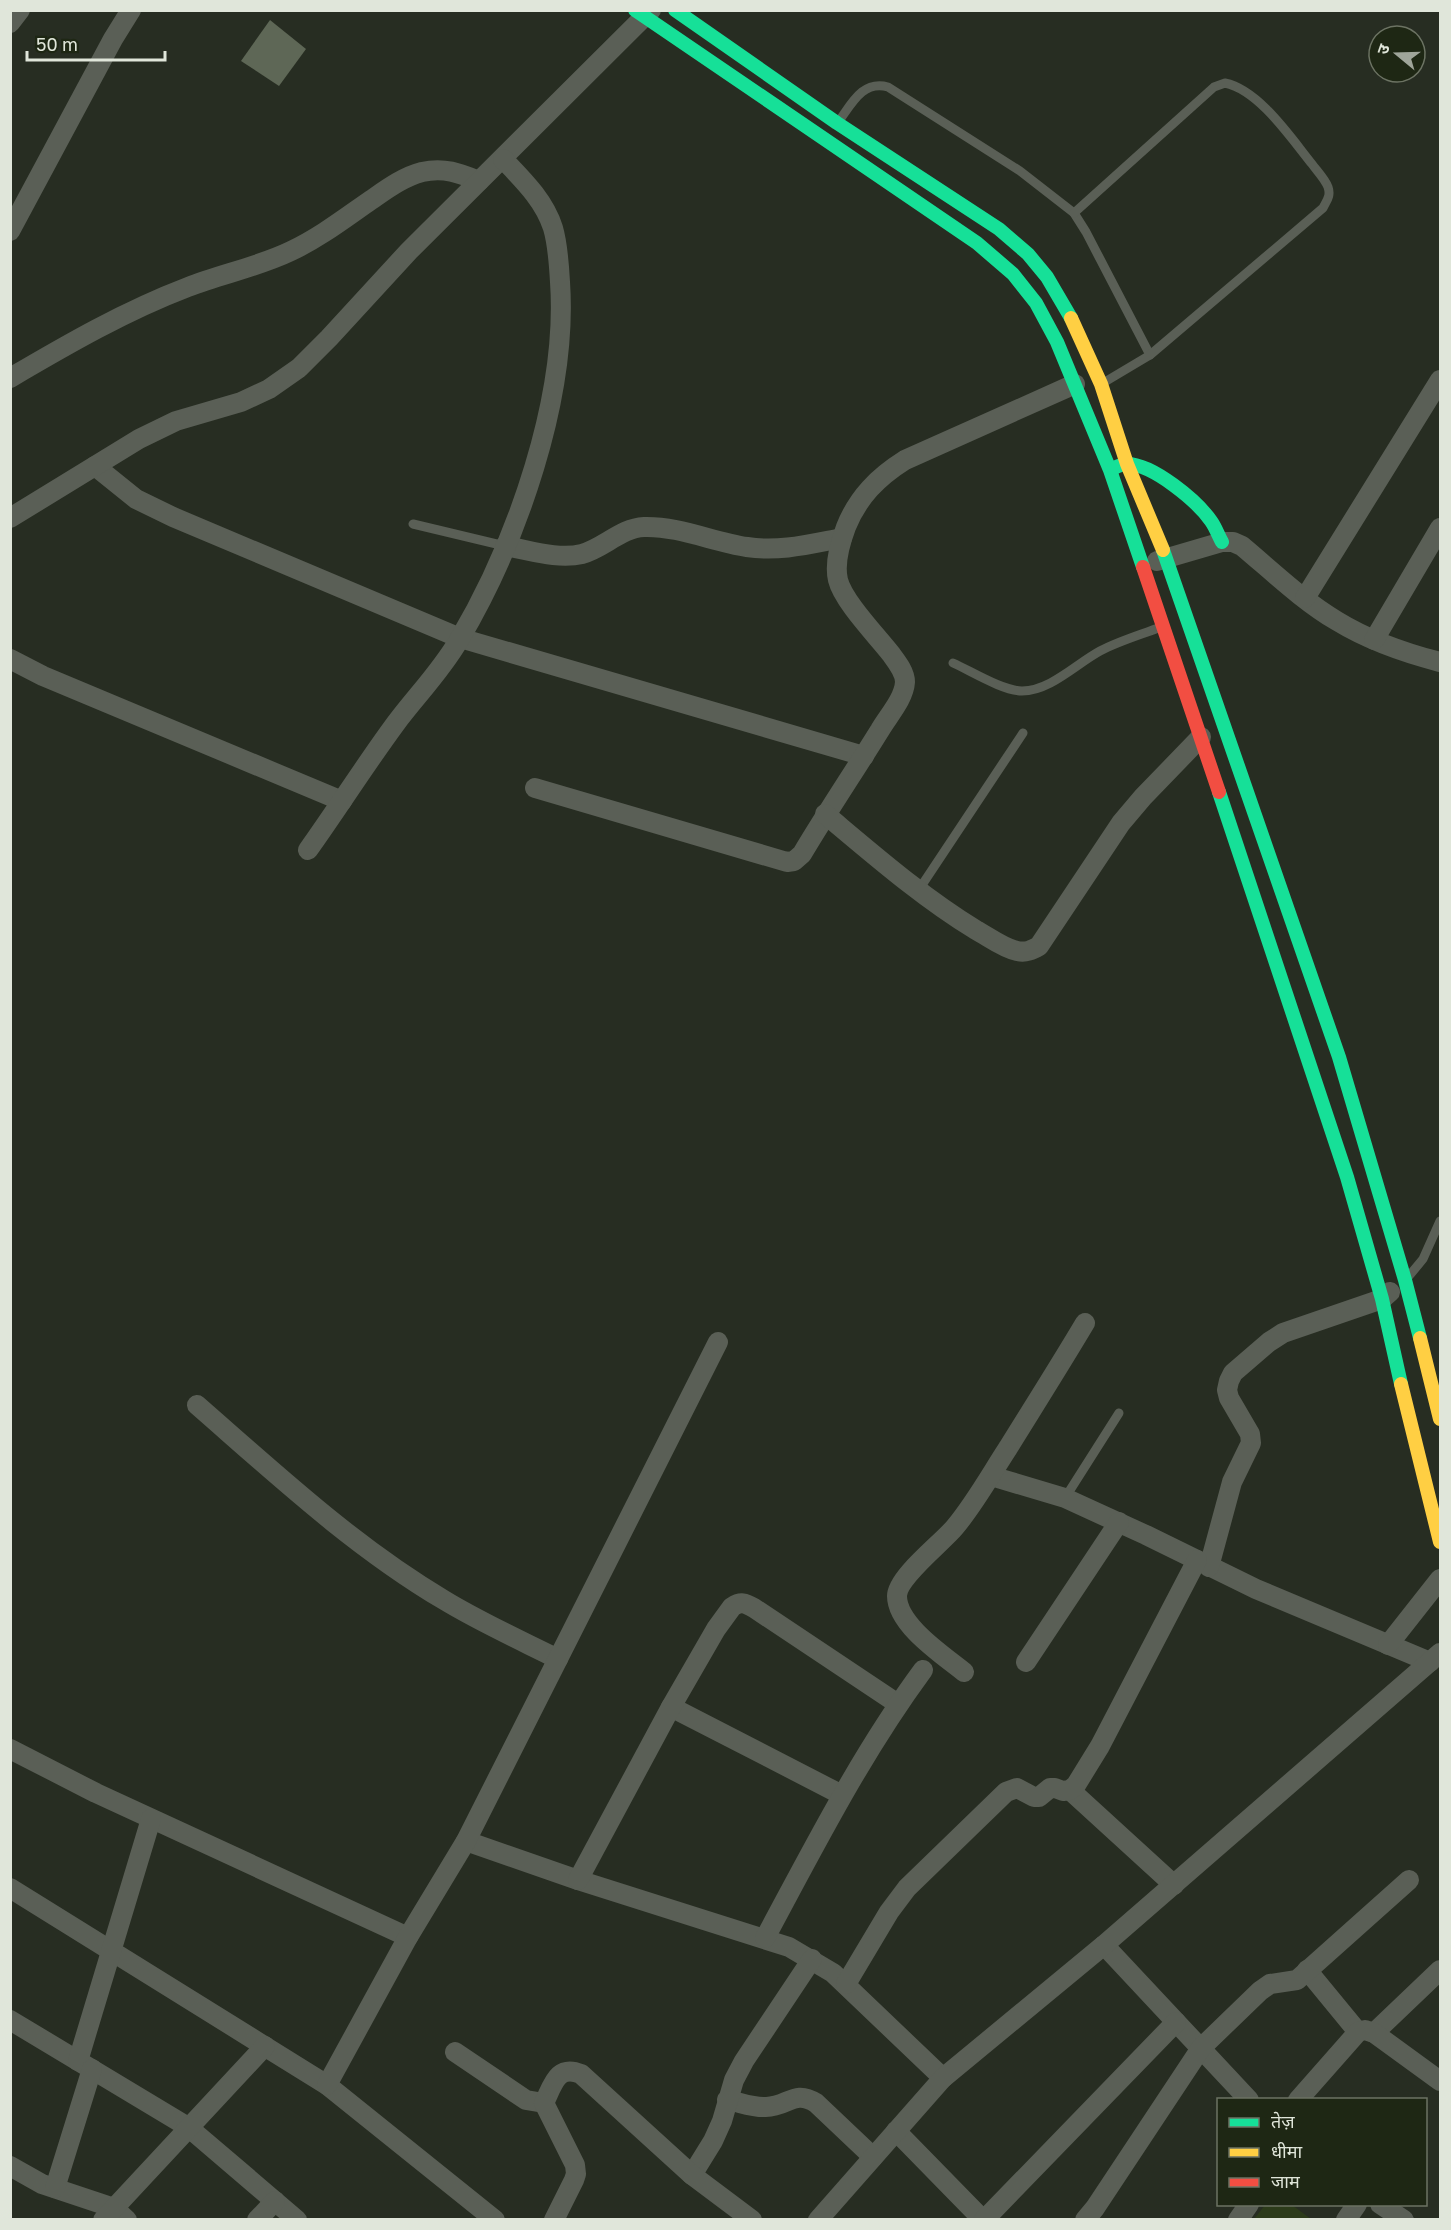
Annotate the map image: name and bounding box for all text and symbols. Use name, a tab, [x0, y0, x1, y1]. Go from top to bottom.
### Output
scale bar	[27, 24, 165, 62]
north arrow	[1367, 24, 1427, 84]
text: 50 m	[36, 33, 78, 55]
text: उ	[1372, 41, 1394, 57]
legend	[1217, 2098, 1427, 2206]
text: तेज़	[1271, 2110, 1295, 2132]
text: धीमा	[1271, 2140, 1302, 2162]
text: जाम	[1271, 2170, 1301, 2192]

